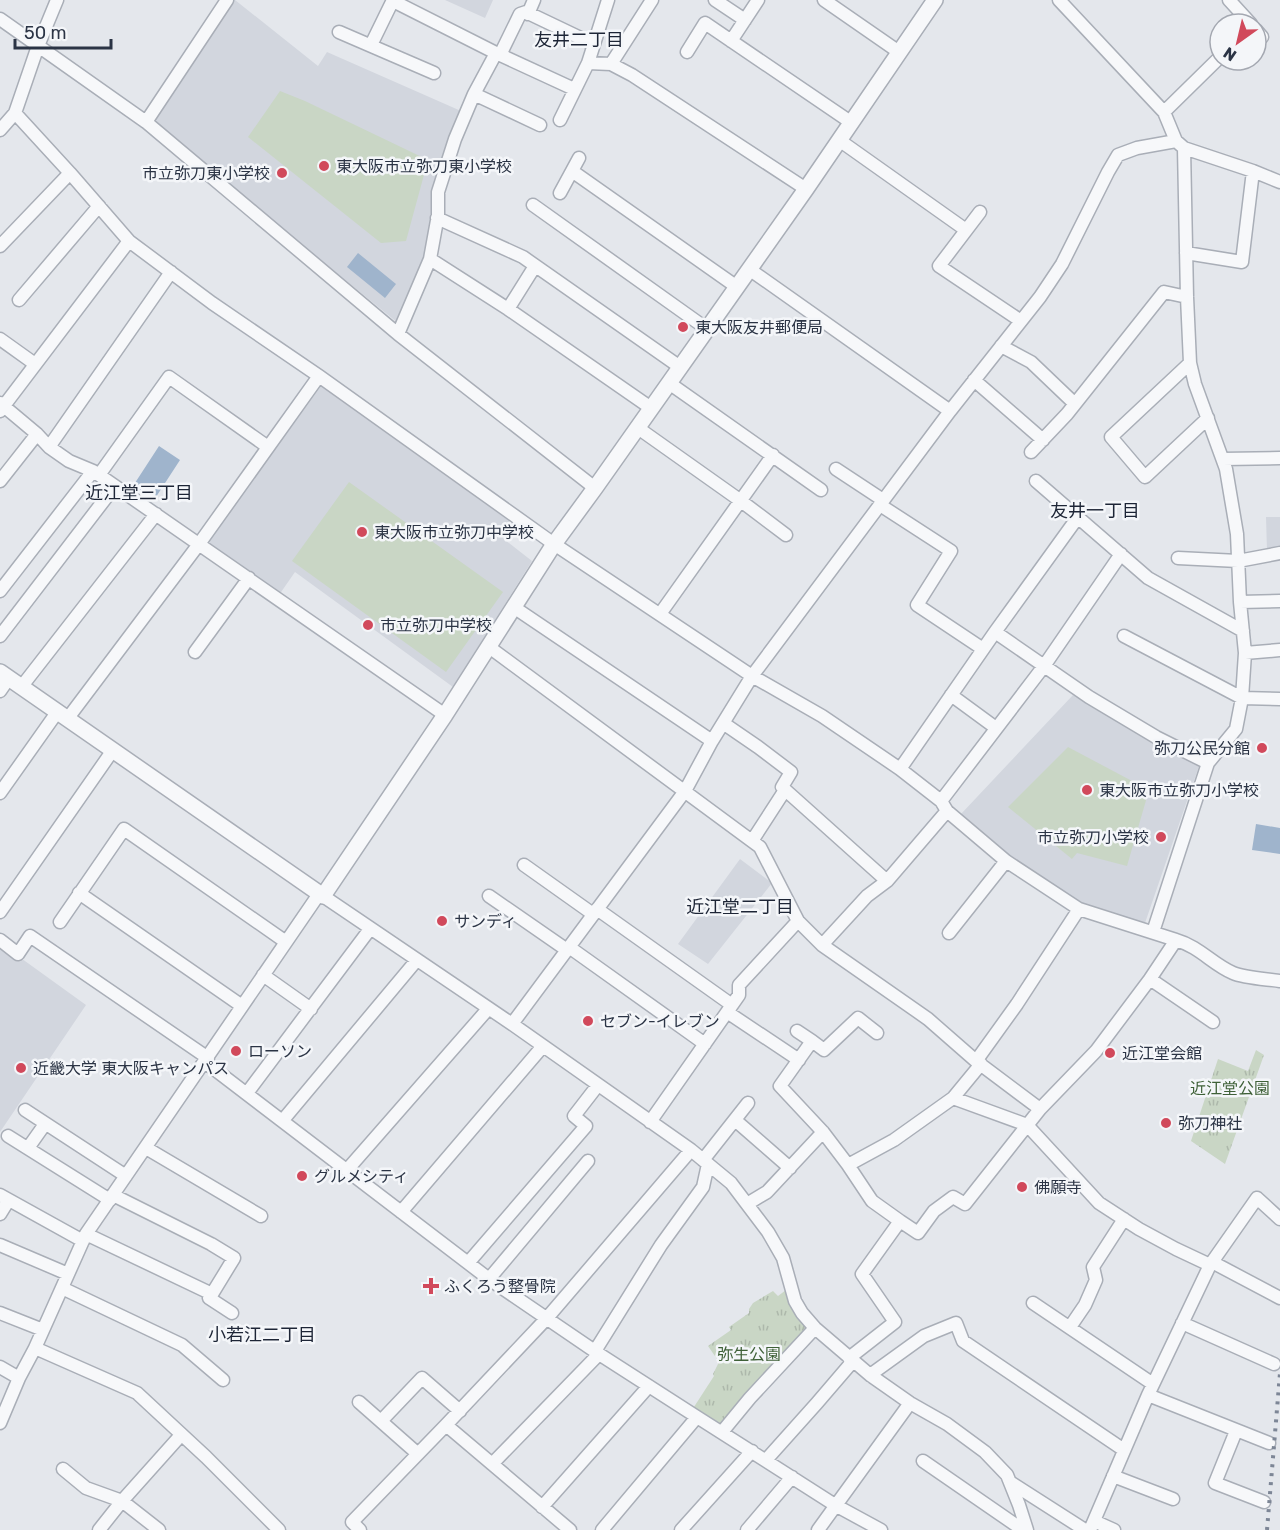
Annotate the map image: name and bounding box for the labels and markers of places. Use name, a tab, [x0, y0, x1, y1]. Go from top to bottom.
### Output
place label: 東大阪市立弥刀東小学校	[336, 157, 512, 176]
marker: 東大阪市立弥刀東小学校	[317, 159, 331, 173]
place label: 市立弥刀東小学校	[142, 164, 270, 183]
marker: 市立弥刀東小学校	[275, 166, 289, 180]
place label: 東大阪友井郵便局	[695, 318, 823, 337]
marker: 東大阪友井郵便局	[676, 320, 690, 334]
place label: 東大阪市立弥刀中学校	[374, 523, 534, 542]
marker: 東大阪市立弥刀中学校	[355, 525, 369, 539]
place label: 市立弥刀中学校	[380, 616, 492, 635]
marker: 市立弥刀中学校	[361, 618, 375, 632]
place label: 弥刀公民分館	[1154, 739, 1250, 758]
marker: 弥刀公民分館	[1255, 741, 1269, 755]
place label: 東大阪市立弥刀小学校	[1099, 781, 1259, 800]
marker: 東大阪市立弥刀小学校	[1080, 783, 1094, 797]
place label: 市立弥刀小学校	[1037, 828, 1149, 847]
marker: 市立弥刀小学校	[1154, 830, 1168, 844]
place label: サンディ	[454, 912, 517, 931]
marker: サンディ	[435, 914, 449, 928]
place label: セブン-イレブン	[600, 1012, 720, 1031]
marker: セブン-イレブン	[581, 1014, 595, 1028]
place label: ローソン	[248, 1042, 312, 1061]
marker: ローソン	[229, 1044, 243, 1058]
place label: 近江堂会館	[1122, 1044, 1202, 1063]
marker: 近江堂会館	[1103, 1046, 1117, 1060]
place label: 近畿大学 東大阪キャンパス	[33, 1059, 229, 1078]
marker: 近畿大学 東大阪キャンパス	[14, 1061, 28, 1075]
place label: 弥刀神社	[1178, 1114, 1242, 1133]
marker: 弥刀神社	[1159, 1116, 1173, 1130]
place label: グルメシティ	[314, 1167, 409, 1186]
marker: グルメシティ	[295, 1169, 309, 1183]
place label: 佛願寺	[1034, 1178, 1082, 1197]
marker: 佛願寺	[1015, 1180, 1029, 1194]
marker: ふくろう整骨院	[422, 1277, 440, 1295]
place label: ふくろう整骨院	[444, 1277, 556, 1296]

